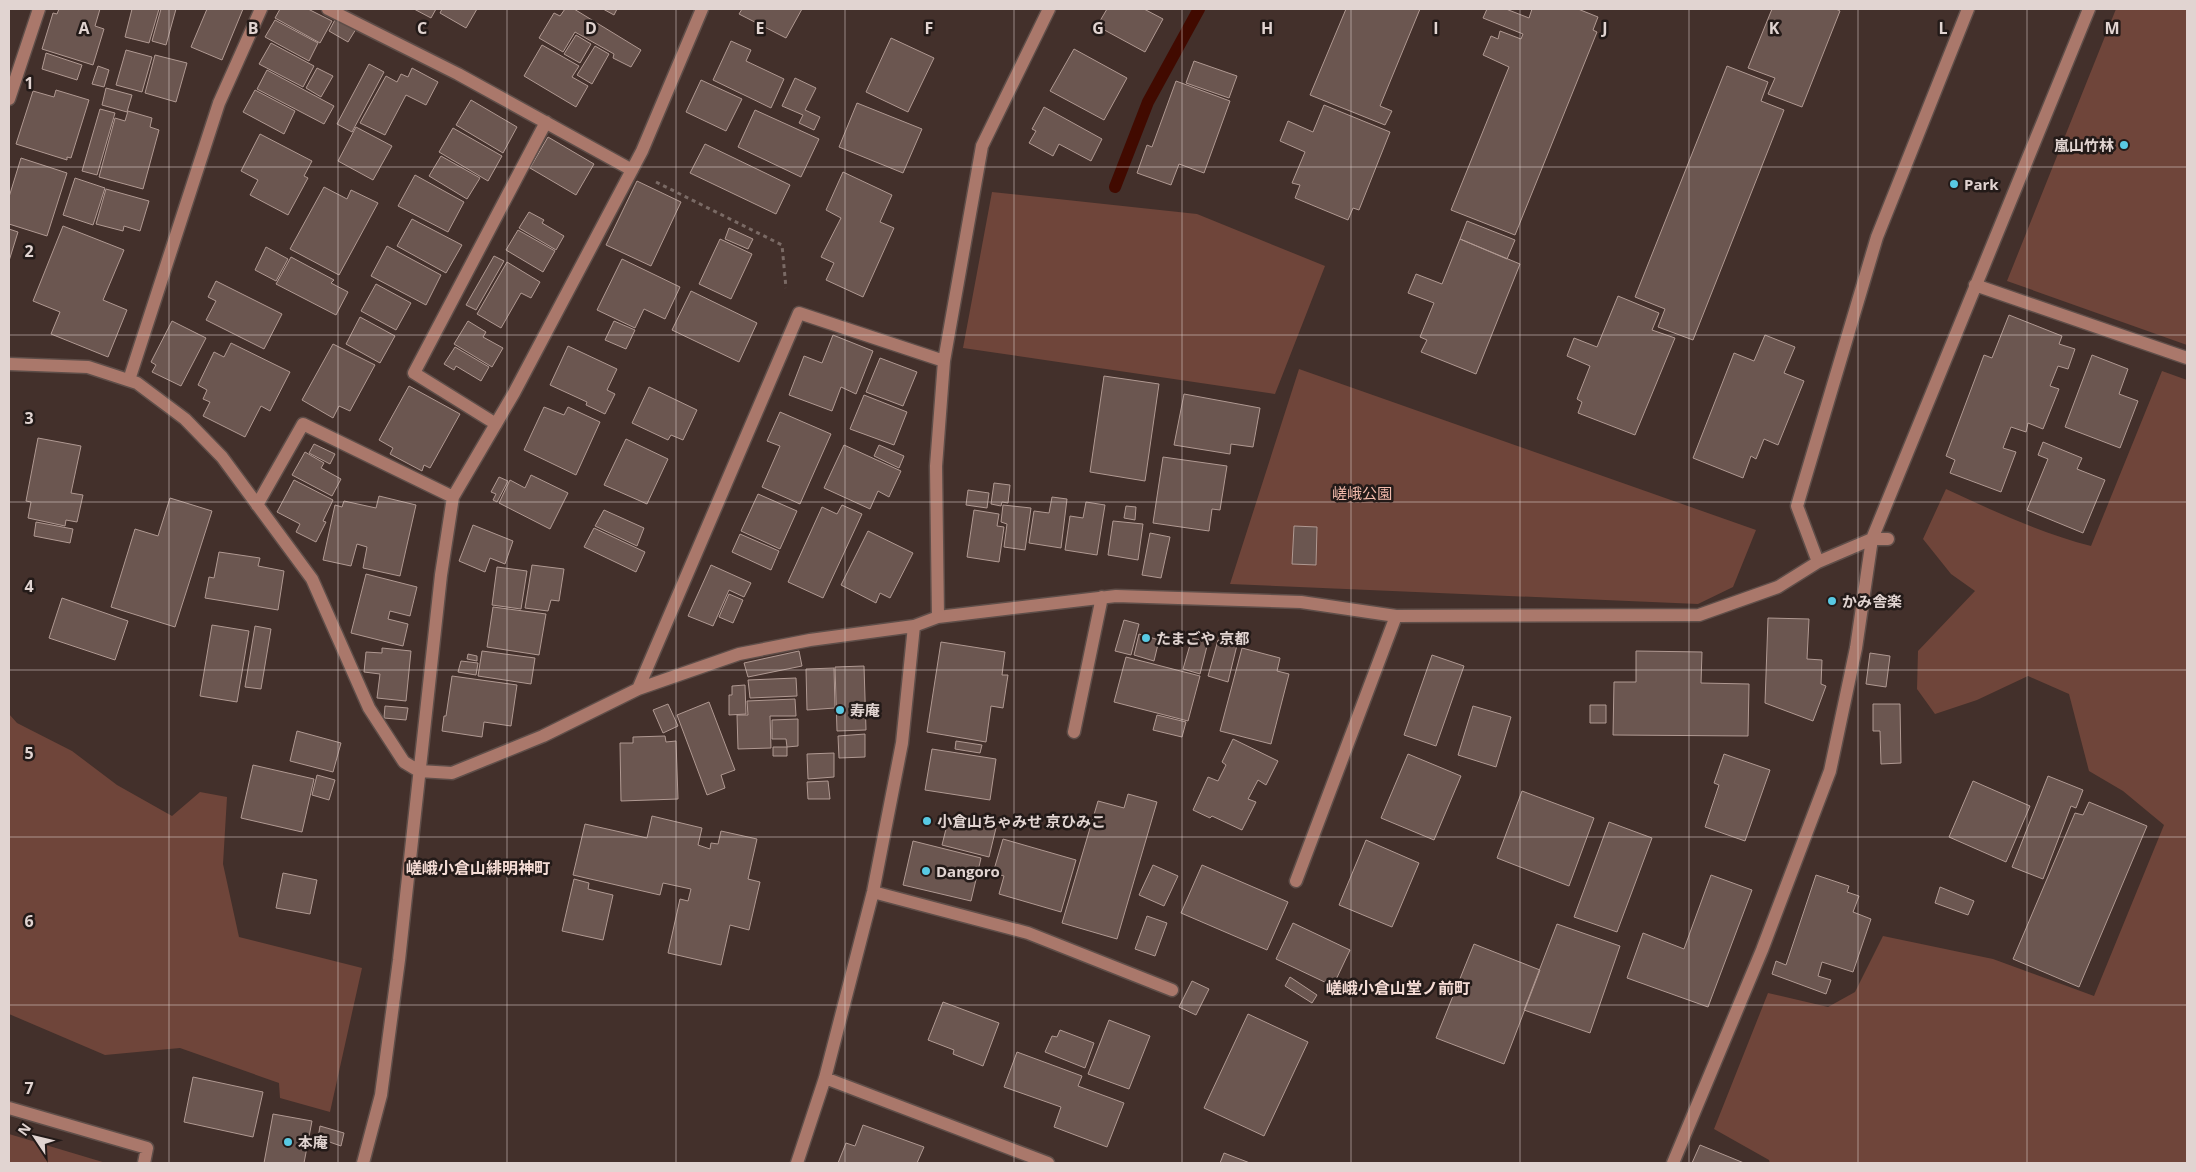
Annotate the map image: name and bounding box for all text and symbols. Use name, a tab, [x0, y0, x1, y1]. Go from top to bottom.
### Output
text: A	[78, 17, 90, 39]
text: B	[248, 17, 258, 39]
text: C	[417, 17, 427, 39]
text: D	[585, 17, 597, 39]
text: E	[756, 17, 765, 39]
text: F	[925, 17, 933, 39]
text: G	[1092, 17, 1104, 39]
text: H	[1261, 17, 1273, 39]
text: I	[1433, 17, 1439, 39]
text: J	[1600, 17, 1608, 39]
text: K	[1769, 17, 1780, 39]
text: L	[1938, 17, 1948, 39]
text: M	[2104, 17, 2120, 39]
text: 1	[24, 72, 34, 94]
place label: 嵐山竹林	[2054, 135, 2114, 155]
marker: 嵐山竹林	[2118, 139, 2130, 151]
place label: Park	[1964, 174, 1999, 194]
marker: Park	[1948, 178, 1960, 190]
text: 2	[24, 240, 34, 262]
text: 3	[24, 407, 34, 429]
park label: 嵯峨公園	[1332, 483, 1392, 503]
text: 4	[24, 575, 34, 597]
place label: かみ舎楽	[1842, 591, 1902, 611]
marker: かみ舎楽	[1826, 595, 1838, 607]
place label: たまごや 京都	[1156, 628, 1249, 648]
marker: たまごや 京都	[1140, 632, 1152, 644]
place label: 寿庵	[850, 700, 880, 720]
marker: 寿庵	[834, 704, 846, 716]
text: 5	[24, 742, 34, 764]
place label: 小倉山ちゃみせ 京ひみこ	[937, 811, 1106, 831]
marker: 小倉山ちゃみせ 京ひみこ	[921, 815, 933, 827]
district label: 嵯峨小倉山緋明神町	[406, 857, 550, 879]
place label: Dangoro	[936, 861, 1000, 881]
marker: Dangoro	[920, 865, 932, 877]
text: 6	[24, 910, 34, 932]
district label: 嵯峨小倉山堂ノ前町	[1326, 977, 1470, 999]
text: 7	[24, 1077, 34, 1099]
north arrow	[10, 1112, 60, 1162]
text: N	[13, 1119, 35, 1139]
place label: 本庵	[298, 1132, 328, 1152]
marker: 本庵	[282, 1136, 294, 1148]

